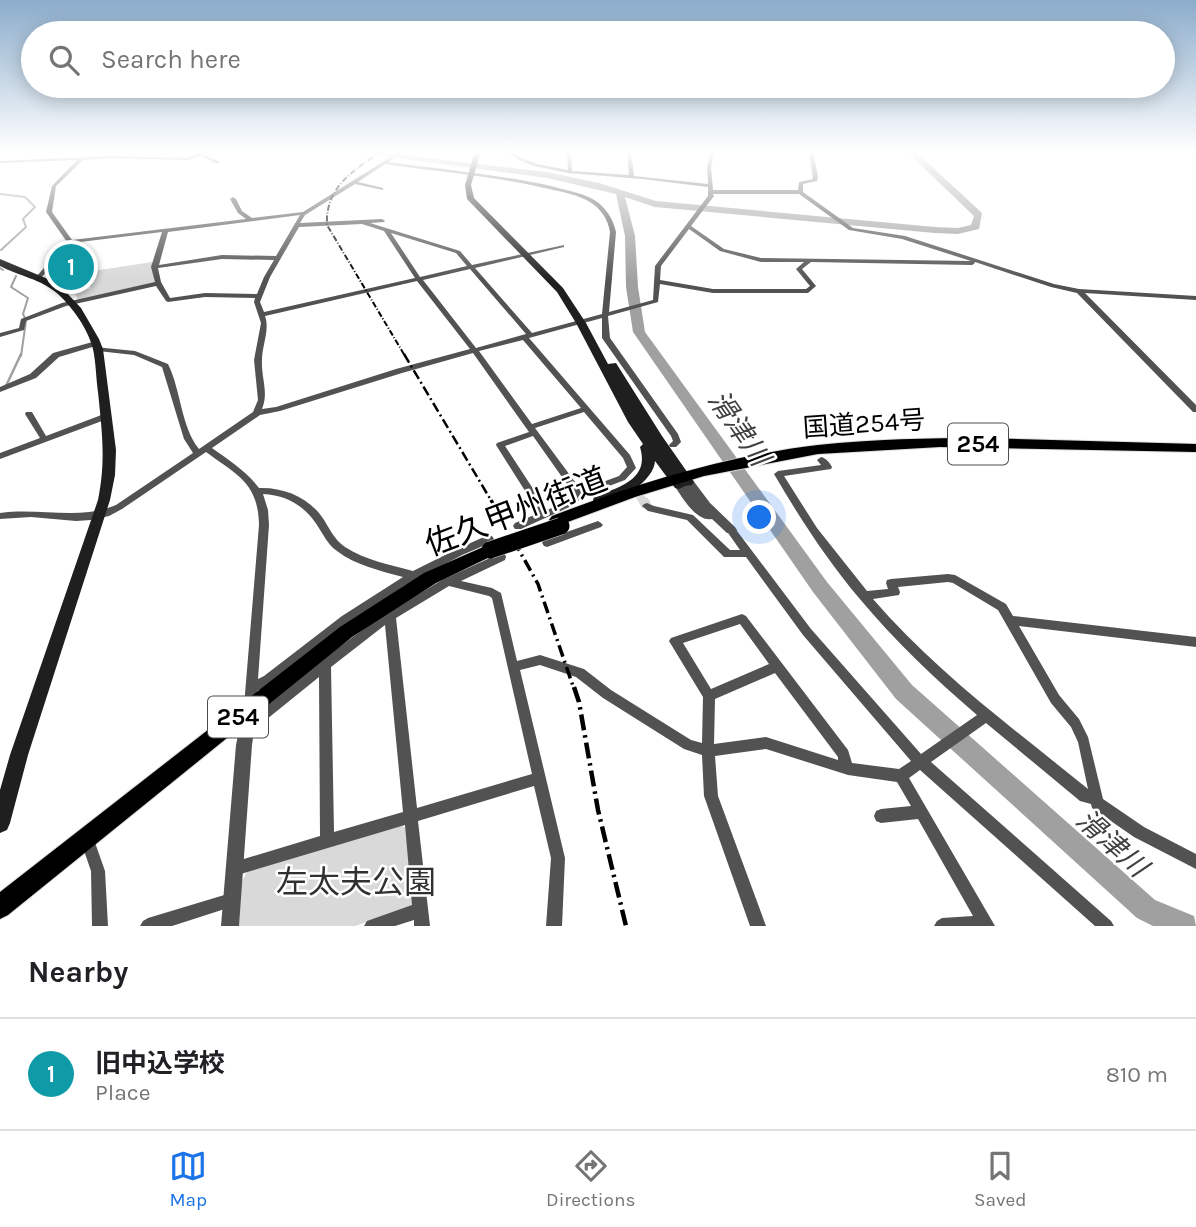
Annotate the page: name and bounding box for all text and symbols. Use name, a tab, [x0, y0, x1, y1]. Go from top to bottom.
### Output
search box	[21, 21, 1175, 98]
icon: search	[45, 41, 83, 79]
text: Search here	[101, 44, 241, 75]
pin: 1	[48, 241, 94, 293]
water label: 滑津川	[701, 384, 778, 474]
street label: 国道254号	[802, 404, 926, 444]
road number: 254	[948, 424, 1008, 464]
street label: 佐久甲州街道	[420, 460, 612, 564]
your location	[742, 500, 776, 534]
road number: 254	[208, 696, 268, 738]
water label: 滑津川	[1070, 803, 1156, 885]
park label: 左太夫公園	[276, 864, 436, 901]
text: Nearby	[28, 954, 128, 990]
text: 旧中込学校	[95, 1048, 225, 1079]
text: 1	[47, 1061, 55, 1088]
text: 810 m	[1106, 1061, 1168, 1088]
text: Place	[95, 1079, 151, 1106]
tab: Map	[169, 1147, 207, 1211]
tab: Directions	[546, 1147, 635, 1211]
tab: Saved	[974, 1147, 1027, 1211]

